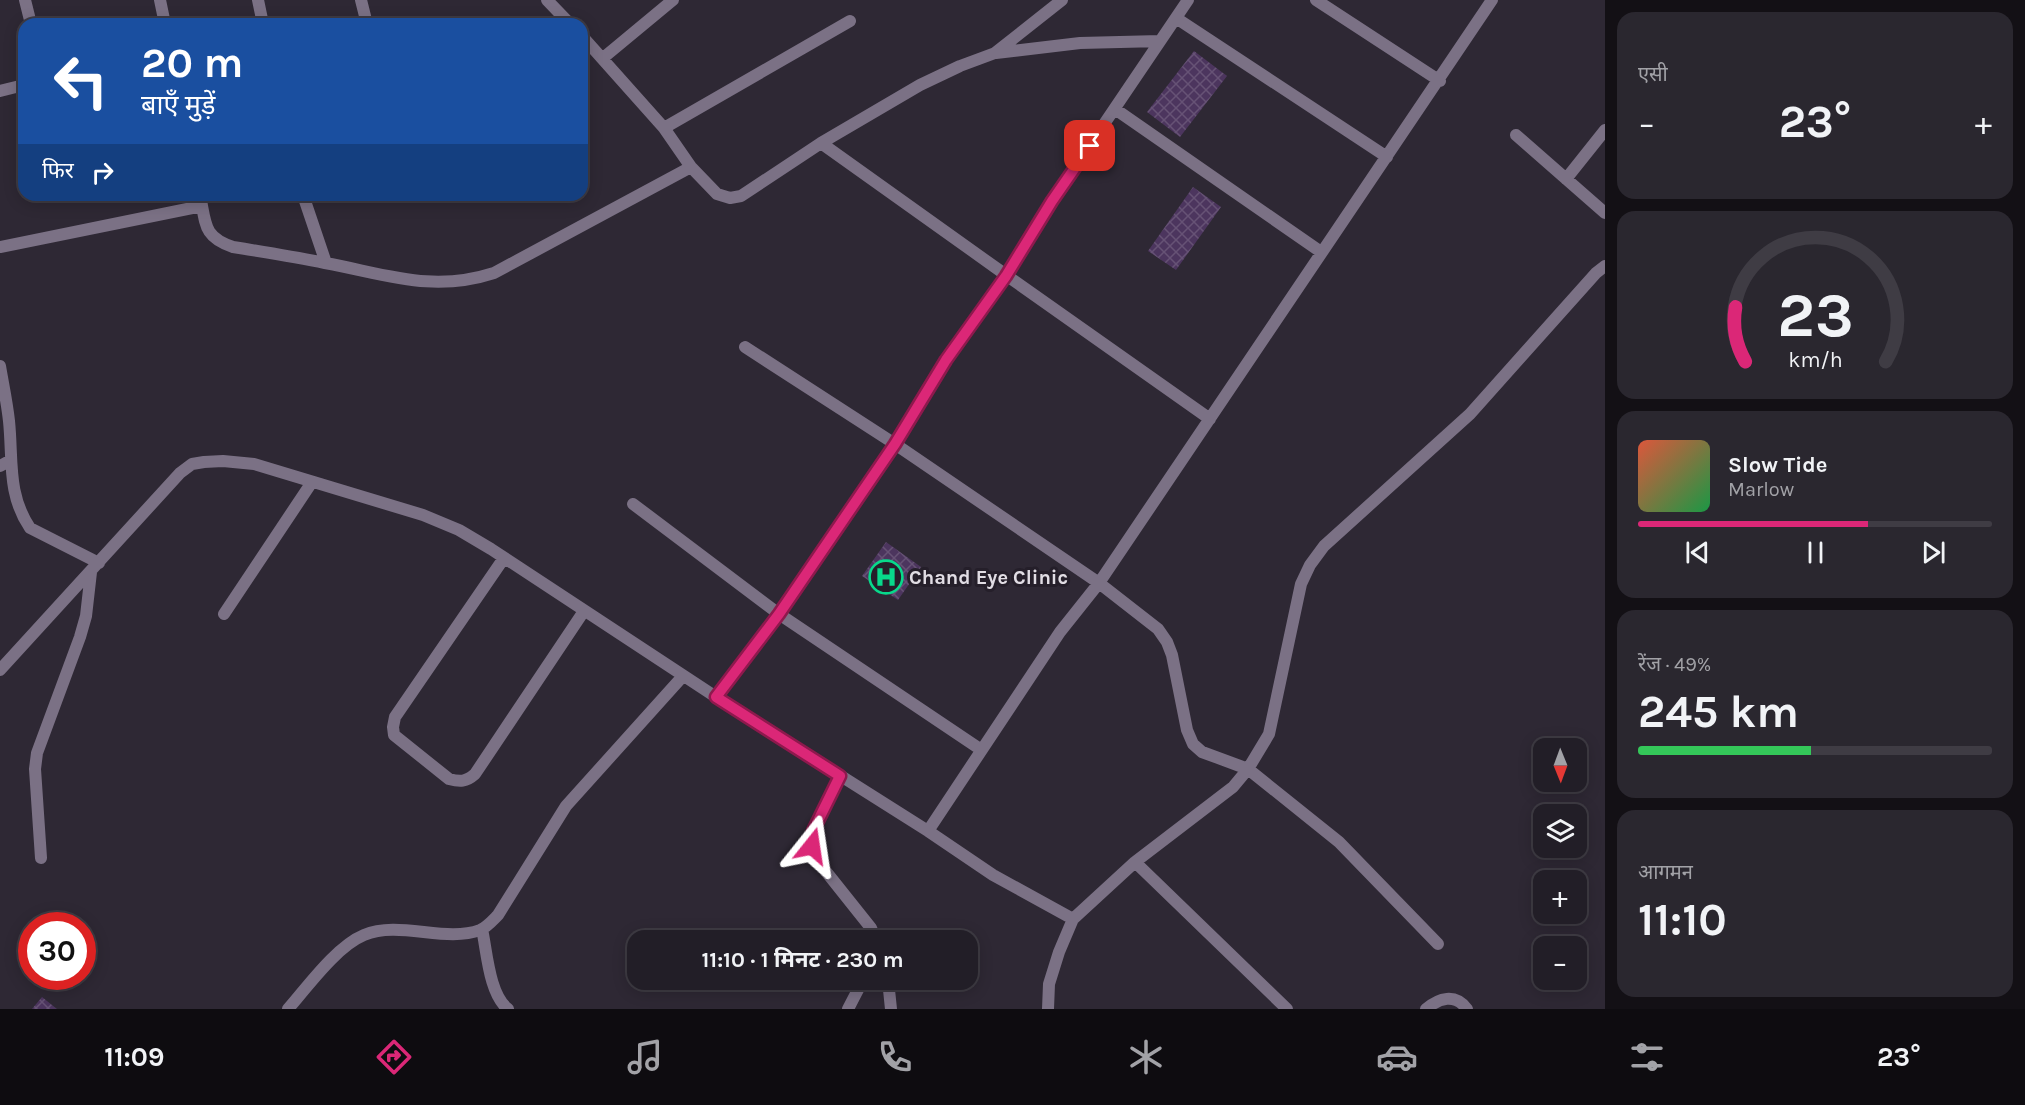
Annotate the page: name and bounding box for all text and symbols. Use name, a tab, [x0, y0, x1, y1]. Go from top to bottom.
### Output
text: 20 m	[141, 38, 243, 88]
icon: left	[42, 42, 120, 120]
text: एसी	[1638, 63, 1668, 86]
text: बाएँ मुड़ें	[141, 89, 215, 121]
text: 23°	[1779, 96, 1851, 148]
text: −	[1638, 104, 1655, 142]
text: +	[1975, 104, 1992, 142]
pin	[1064, 120, 1115, 171]
icon: arrive	[1073, 129, 1106, 162]
icon: right	[86, 156, 119, 189]
text: फिर	[42, 158, 74, 184]
text: 23	[1777, 279, 1853, 352]
text: km/h	[1788, 348, 1842, 373]
text: Slow Tide	[1728, 452, 1828, 478]
text: Marlow	[1728, 478, 1794, 501]
icon: previous	[1681, 536, 1714, 569]
icon: pause	[1799, 536, 1832, 569]
icon: next	[1917, 536, 1950, 569]
hospital icon: Chand Eye Clinic	[868, 559, 904, 595]
place label: Chand Eye Clinic	[909, 566, 1068, 589]
text: रेंज · 49%	[1638, 653, 1711, 676]
text: 245 km	[1638, 686, 1799, 738]
north arrow	[1533, 738, 1587, 792]
map controls	[1533, 738, 1587, 990]
button: layers	[1533, 804, 1587, 858]
position arrow	[780, 814, 844, 878]
text: आगमन	[1638, 861, 1693, 884]
button: +	[1533, 870, 1587, 924]
text: 11:10	[1638, 894, 1727, 946]
speed limit sign: 30	[18, 912, 96, 990]
button: −	[1533, 936, 1587, 990]
text: 11:10 · 1 मिनट · 230 m	[701, 947, 904, 973]
icon: directions	[373, 1036, 415, 1078]
icon: music	[624, 1036, 666, 1078]
icon: phone	[874, 1036, 916, 1078]
icon: climate	[1125, 1036, 1167, 1078]
icon: car	[1376, 1036, 1418, 1078]
icon: filters	[1626, 1036, 1668, 1078]
text: 11:09	[104, 1041, 164, 1073]
text: 23°	[1877, 1041, 1921, 1073]

